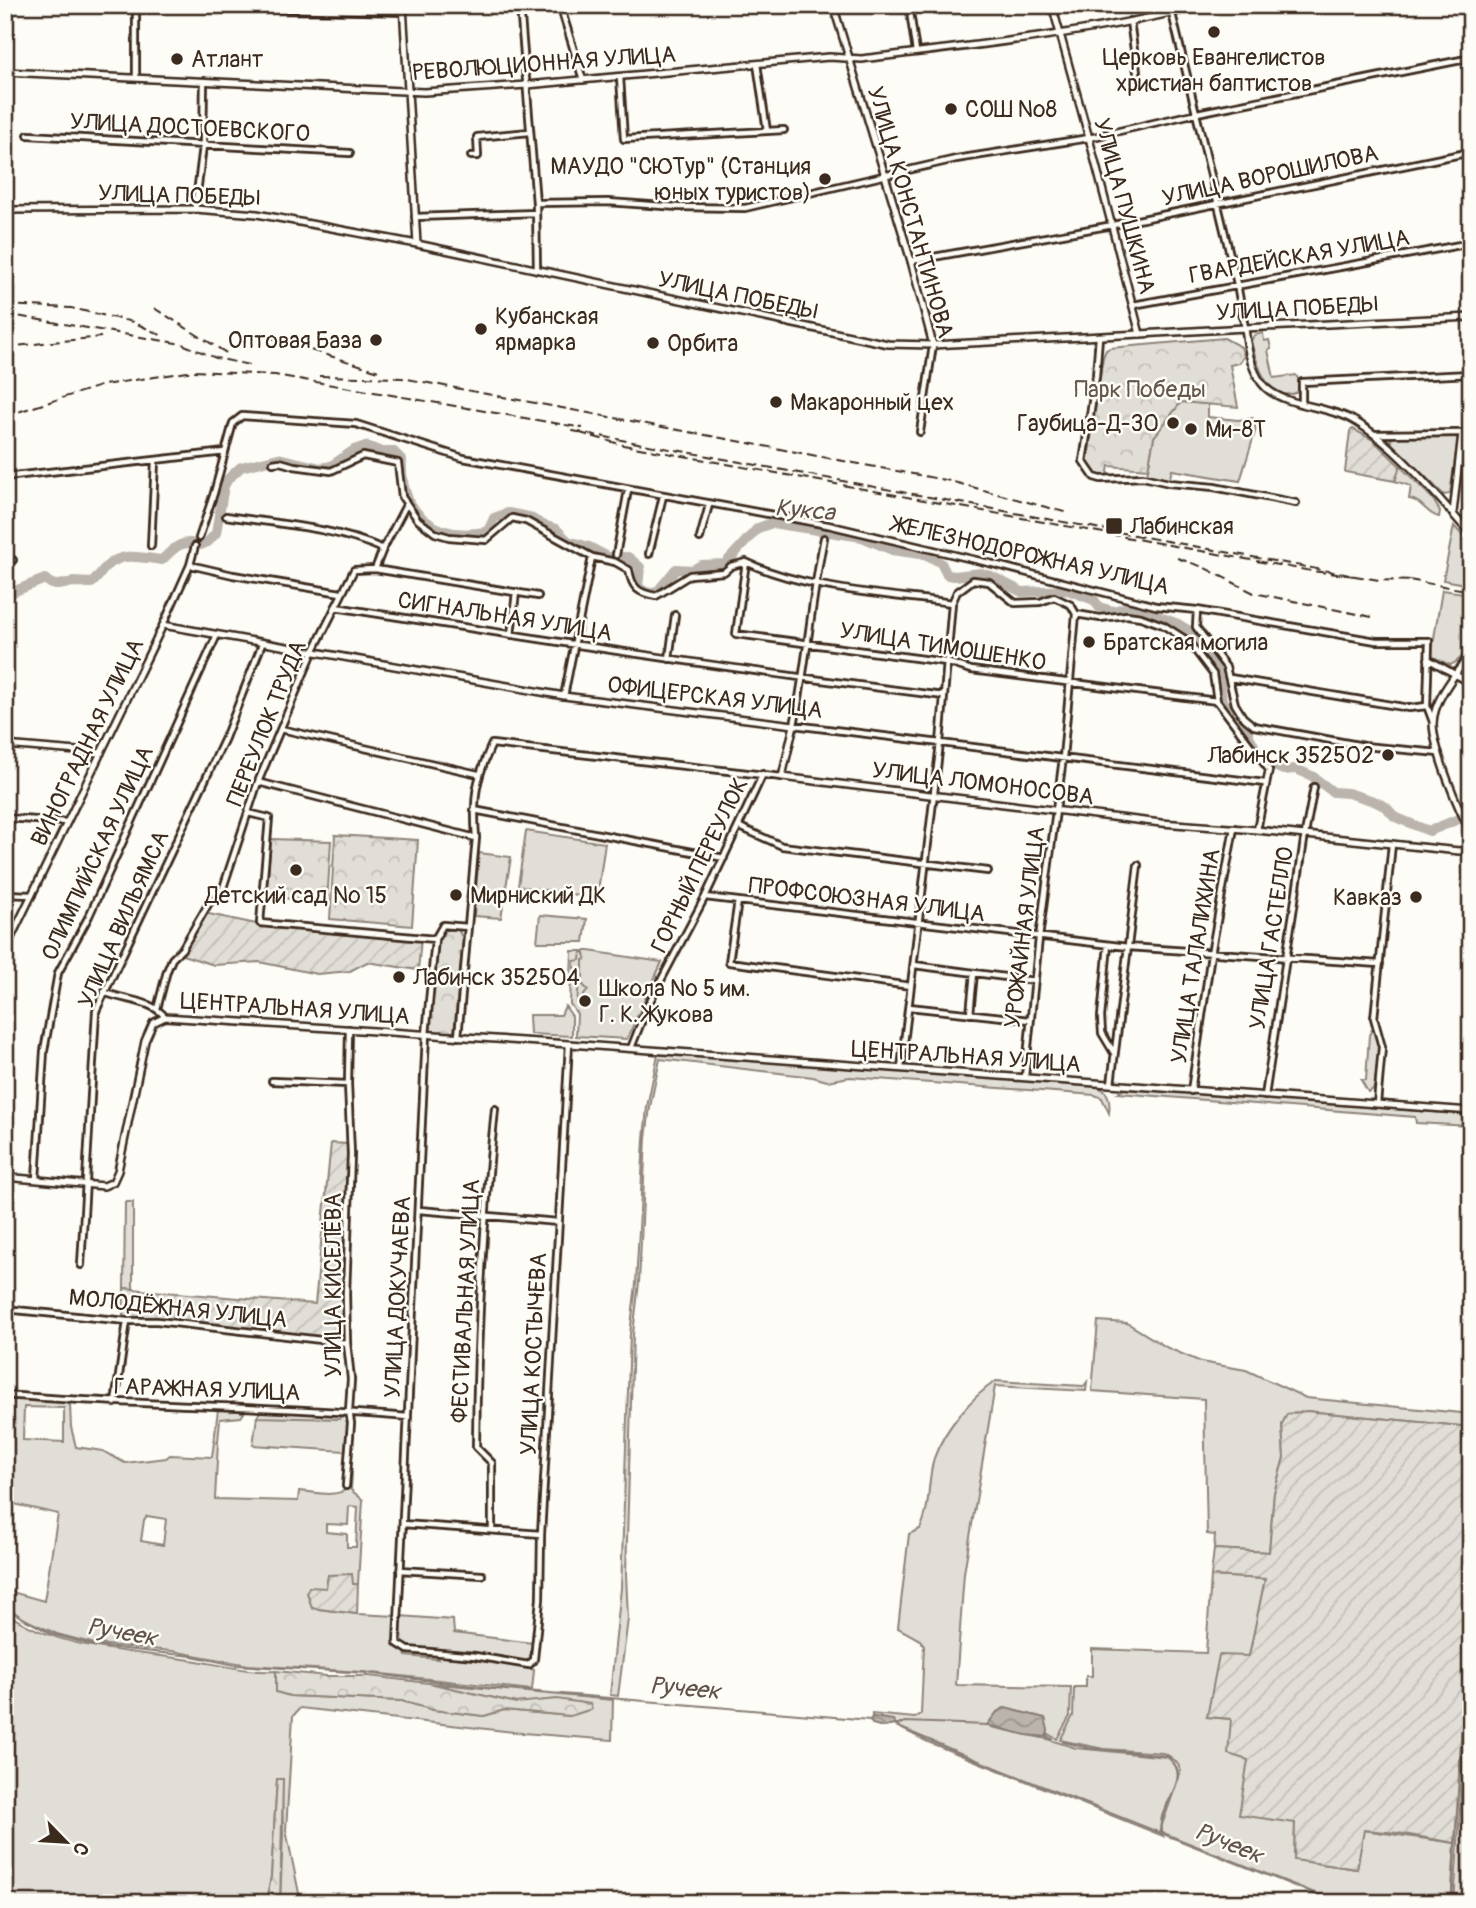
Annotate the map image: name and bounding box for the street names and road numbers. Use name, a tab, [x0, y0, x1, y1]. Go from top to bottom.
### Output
street label: РЕВОЛЮЦИОННАЯ УЛИЦА	[411, 40, 677, 87]
street label: УЛИЦА КОНСТАНТИНОВА	[861, 83, 960, 341]
street label: УЛИЦА ДОСТОЕВСКОГО	[69, 107, 311, 148]
street label: УЛИЦА ПУШКИНА	[1087, 115, 1162, 297]
street label: УЛИЦА ВОРОШИЛОВА	[1159, 138, 1381, 213]
street label: УЛИЦА ПОБЕДЫ	[97, 178, 261, 213]
street label: ГВАРДЕЙСКАЯ УЛИЦА	[1187, 223, 1412, 290]
street label: УЛИЦА ПОБЕДЫ	[656, 264, 820, 327]
street label: УЛИЦА ПОБЕДЫ	[1215, 290, 1379, 327]
street label: ЖЕЛЕЗНОДОРОЖНАЯ УЛИЦА	[887, 509, 1172, 601]
street label: СИГНАЛЬНАЯ УЛИЦА	[396, 585, 614, 648]
street label: УЛИЦА ТИМОШЕНКО	[838, 616, 1048, 677]
street label: ВИНОГРАДНАЯ УЛИЦА	[25, 634, 150, 851]
street label: ПЕРЕУЛОК ТРУДА	[220, 636, 313, 810]
street label: ОФИЦЕРСКАЯ УЛИЦА	[606, 670, 824, 725]
street label: ОЛИМПИЙСКАЯ УЛИЦА	[35, 741, 160, 965]
street label: УЛИЦА ЛОМОНОСОВА	[870, 756, 1096, 811]
street label: ГОРНЫЙ ПЕРЕУЛОК	[644, 773, 754, 958]
street label: УРОЖАЙНАЯ УЛИЦА	[998, 825, 1051, 1029]
street label: УЛИЦА ВИЛЬЯМСА	[71, 826, 176, 1012]
street label: УЛИЦА ГАСТЕЛЛО	[1243, 845, 1300, 1032]
street label: УЛИЦА ТАЛАЛИХИНА	[1164, 846, 1227, 1066]
street label: ПРОФСОЮЗНАЯ УЛИЦА	[747, 871, 987, 928]
street label: ЦЕНТРАЛЬНАЯ УЛИЦА	[179, 986, 411, 1031]
street label: ЦЕНТРАЛЬНАЯ УЛИЦА	[850, 1034, 1082, 1079]
street label: ФЕСТИВАЛЬНАЯ УЛИЦА	[445, 1178, 486, 1424]
street label: УЛИЦА КИСЕЛЁВА	[319, 1193, 348, 1377]
street label: УЛИЦА ДОКУЧАЕВА	[378, 1195, 417, 1399]
street label: УЛИЦА КОСТЫЧЕВА	[514, 1252, 553, 1456]
street label: МОЛОДЁЖНАЯ УЛИЦА	[67, 1283, 289, 1334]
street label: ГАРАЖНАЯ УЛИЦА	[113, 1372, 301, 1407]

